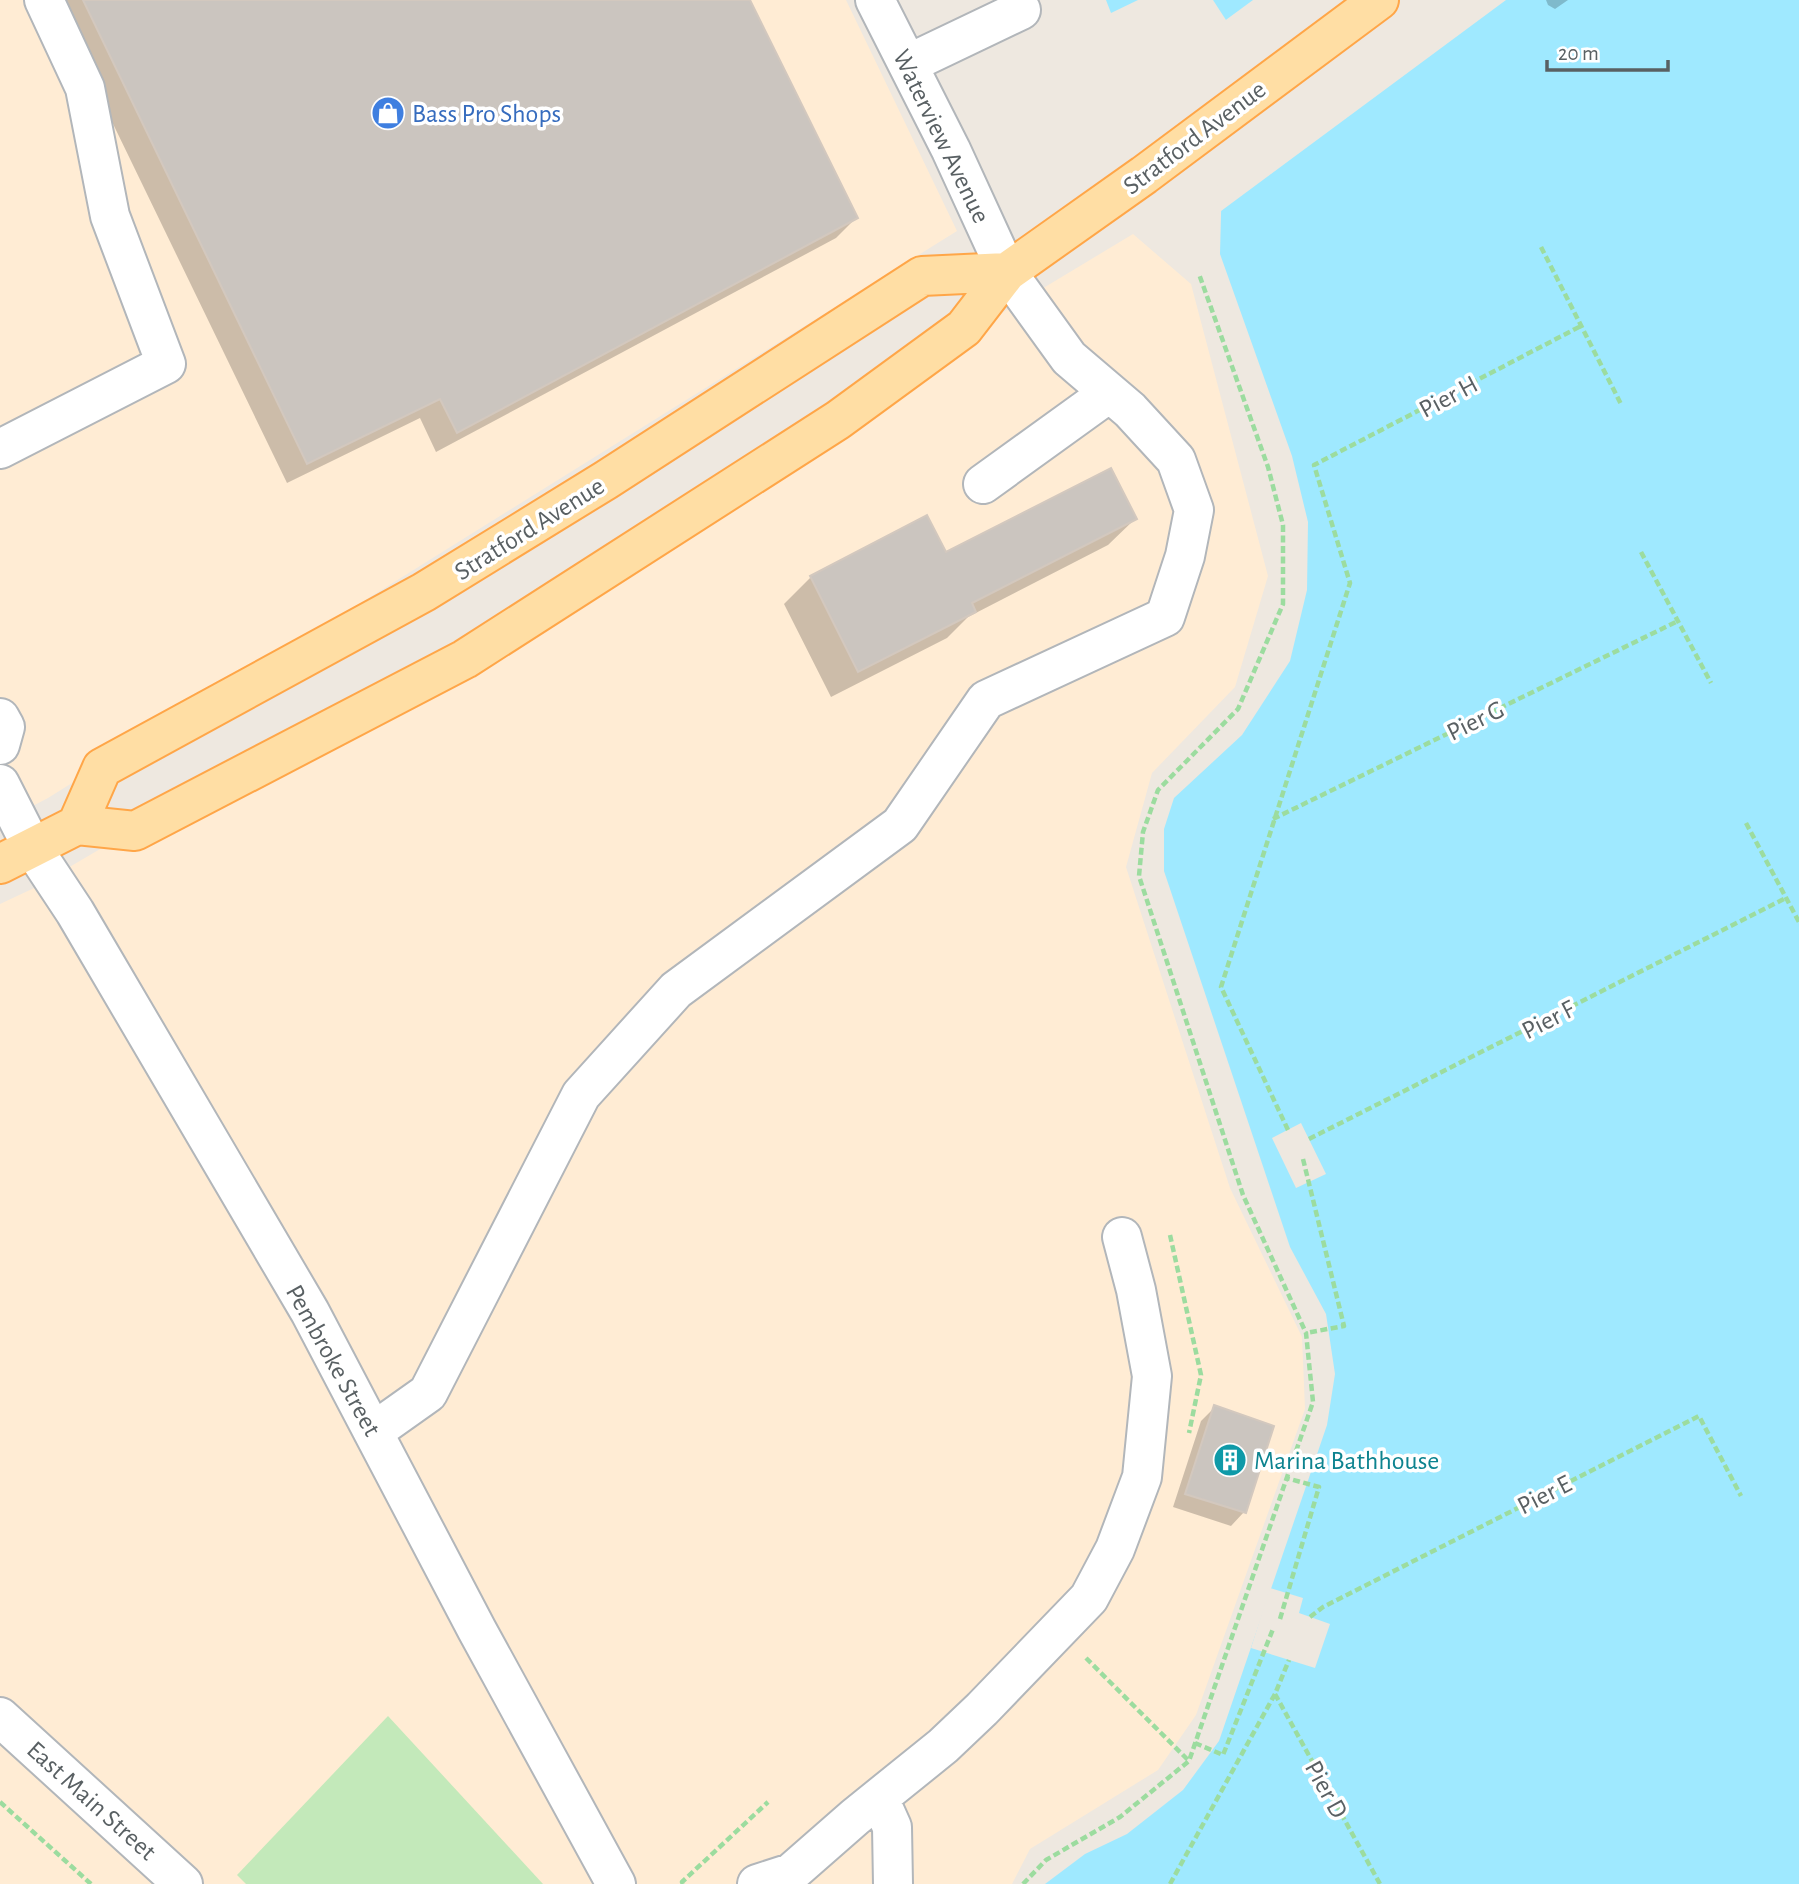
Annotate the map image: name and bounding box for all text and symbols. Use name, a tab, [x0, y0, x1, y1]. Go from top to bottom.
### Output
scale bar	[1547, 28, 1668, 72]
text: 20 m	[1558, 43, 1599, 64]
street label: Waterview Avenue	[888, 46, 994, 227]
street label: Stratford Avenue	[1119, 76, 1271, 200]
shop icon: Bass Pro Shops	[369, 94, 407, 132]
place label: Bass Pro Shops	[412, 101, 561, 127]
street label: Pier H	[1415, 371, 1482, 423]
street label: Stratford Avenue	[450, 473, 609, 585]
street label: Pier G	[1443, 696, 1508, 746]
street label: Pier F	[1518, 995, 1580, 1044]
street label: Pembroke Street	[281, 1281, 385, 1440]
building icon: Marina Bathhouse	[1211, 1441, 1249, 1479]
place label: Marina Bathhouse	[1254, 1448, 1439, 1474]
street label: Pier E	[1513, 1470, 1576, 1519]
street label: East Main Street	[22, 1736, 161, 1865]
street label: Pier D	[1300, 1756, 1352, 1823]

